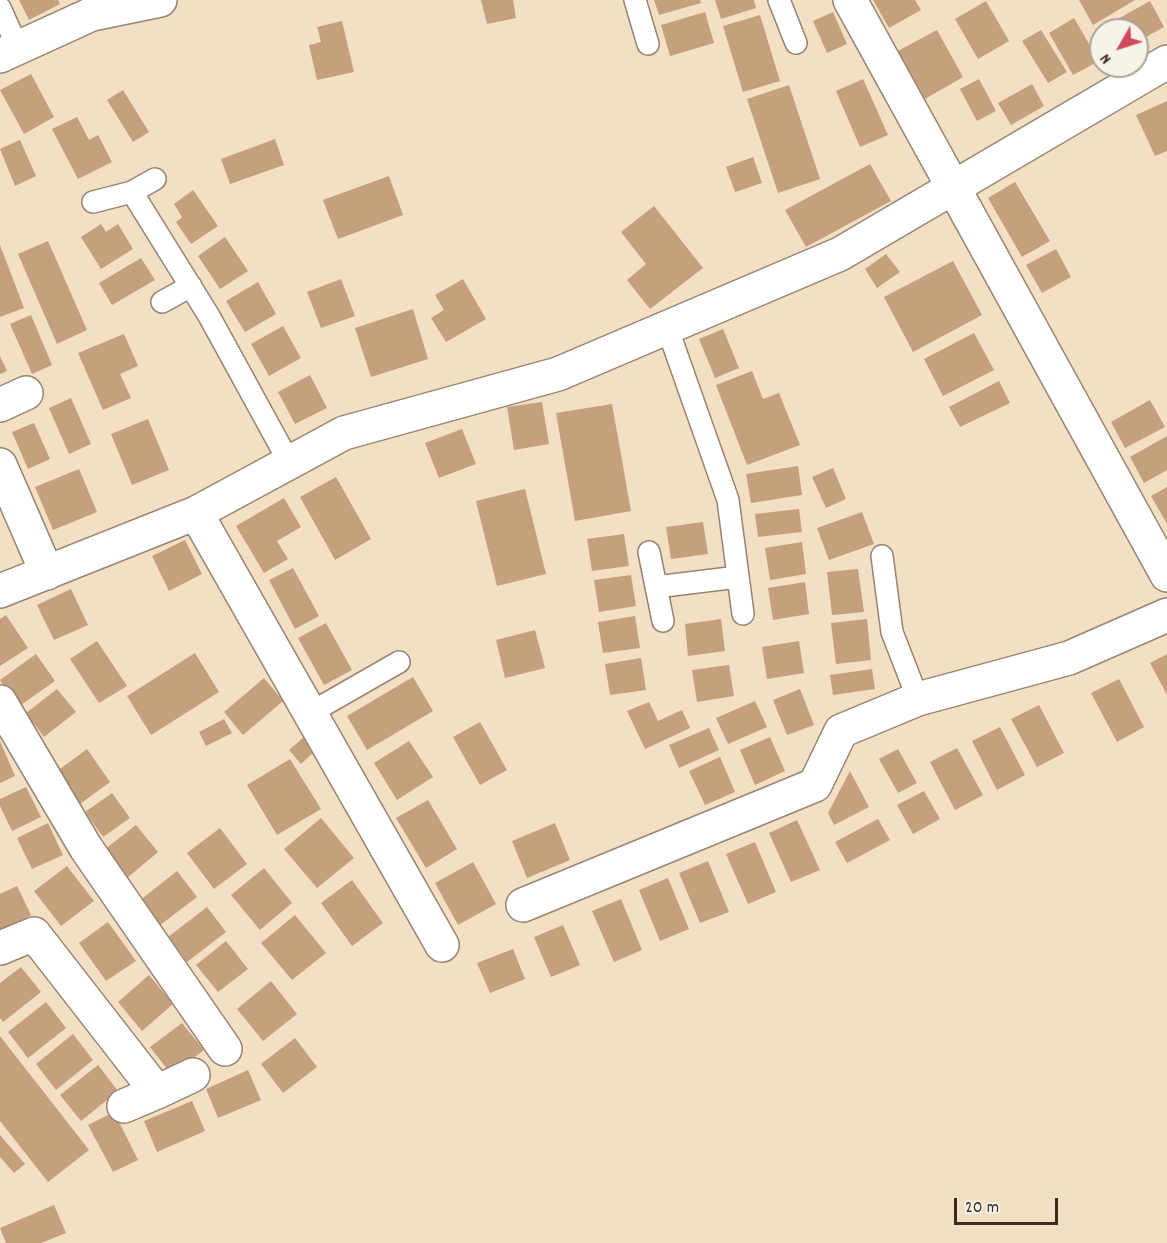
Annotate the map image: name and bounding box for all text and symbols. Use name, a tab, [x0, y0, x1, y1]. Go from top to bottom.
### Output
north arrow	[1089, 18, 1149, 78]
text: N	[1095, 48, 1118, 69]
scale bar	[957, 1186, 1060, 1224]
text: 20 m	[965, 1196, 999, 1221]

